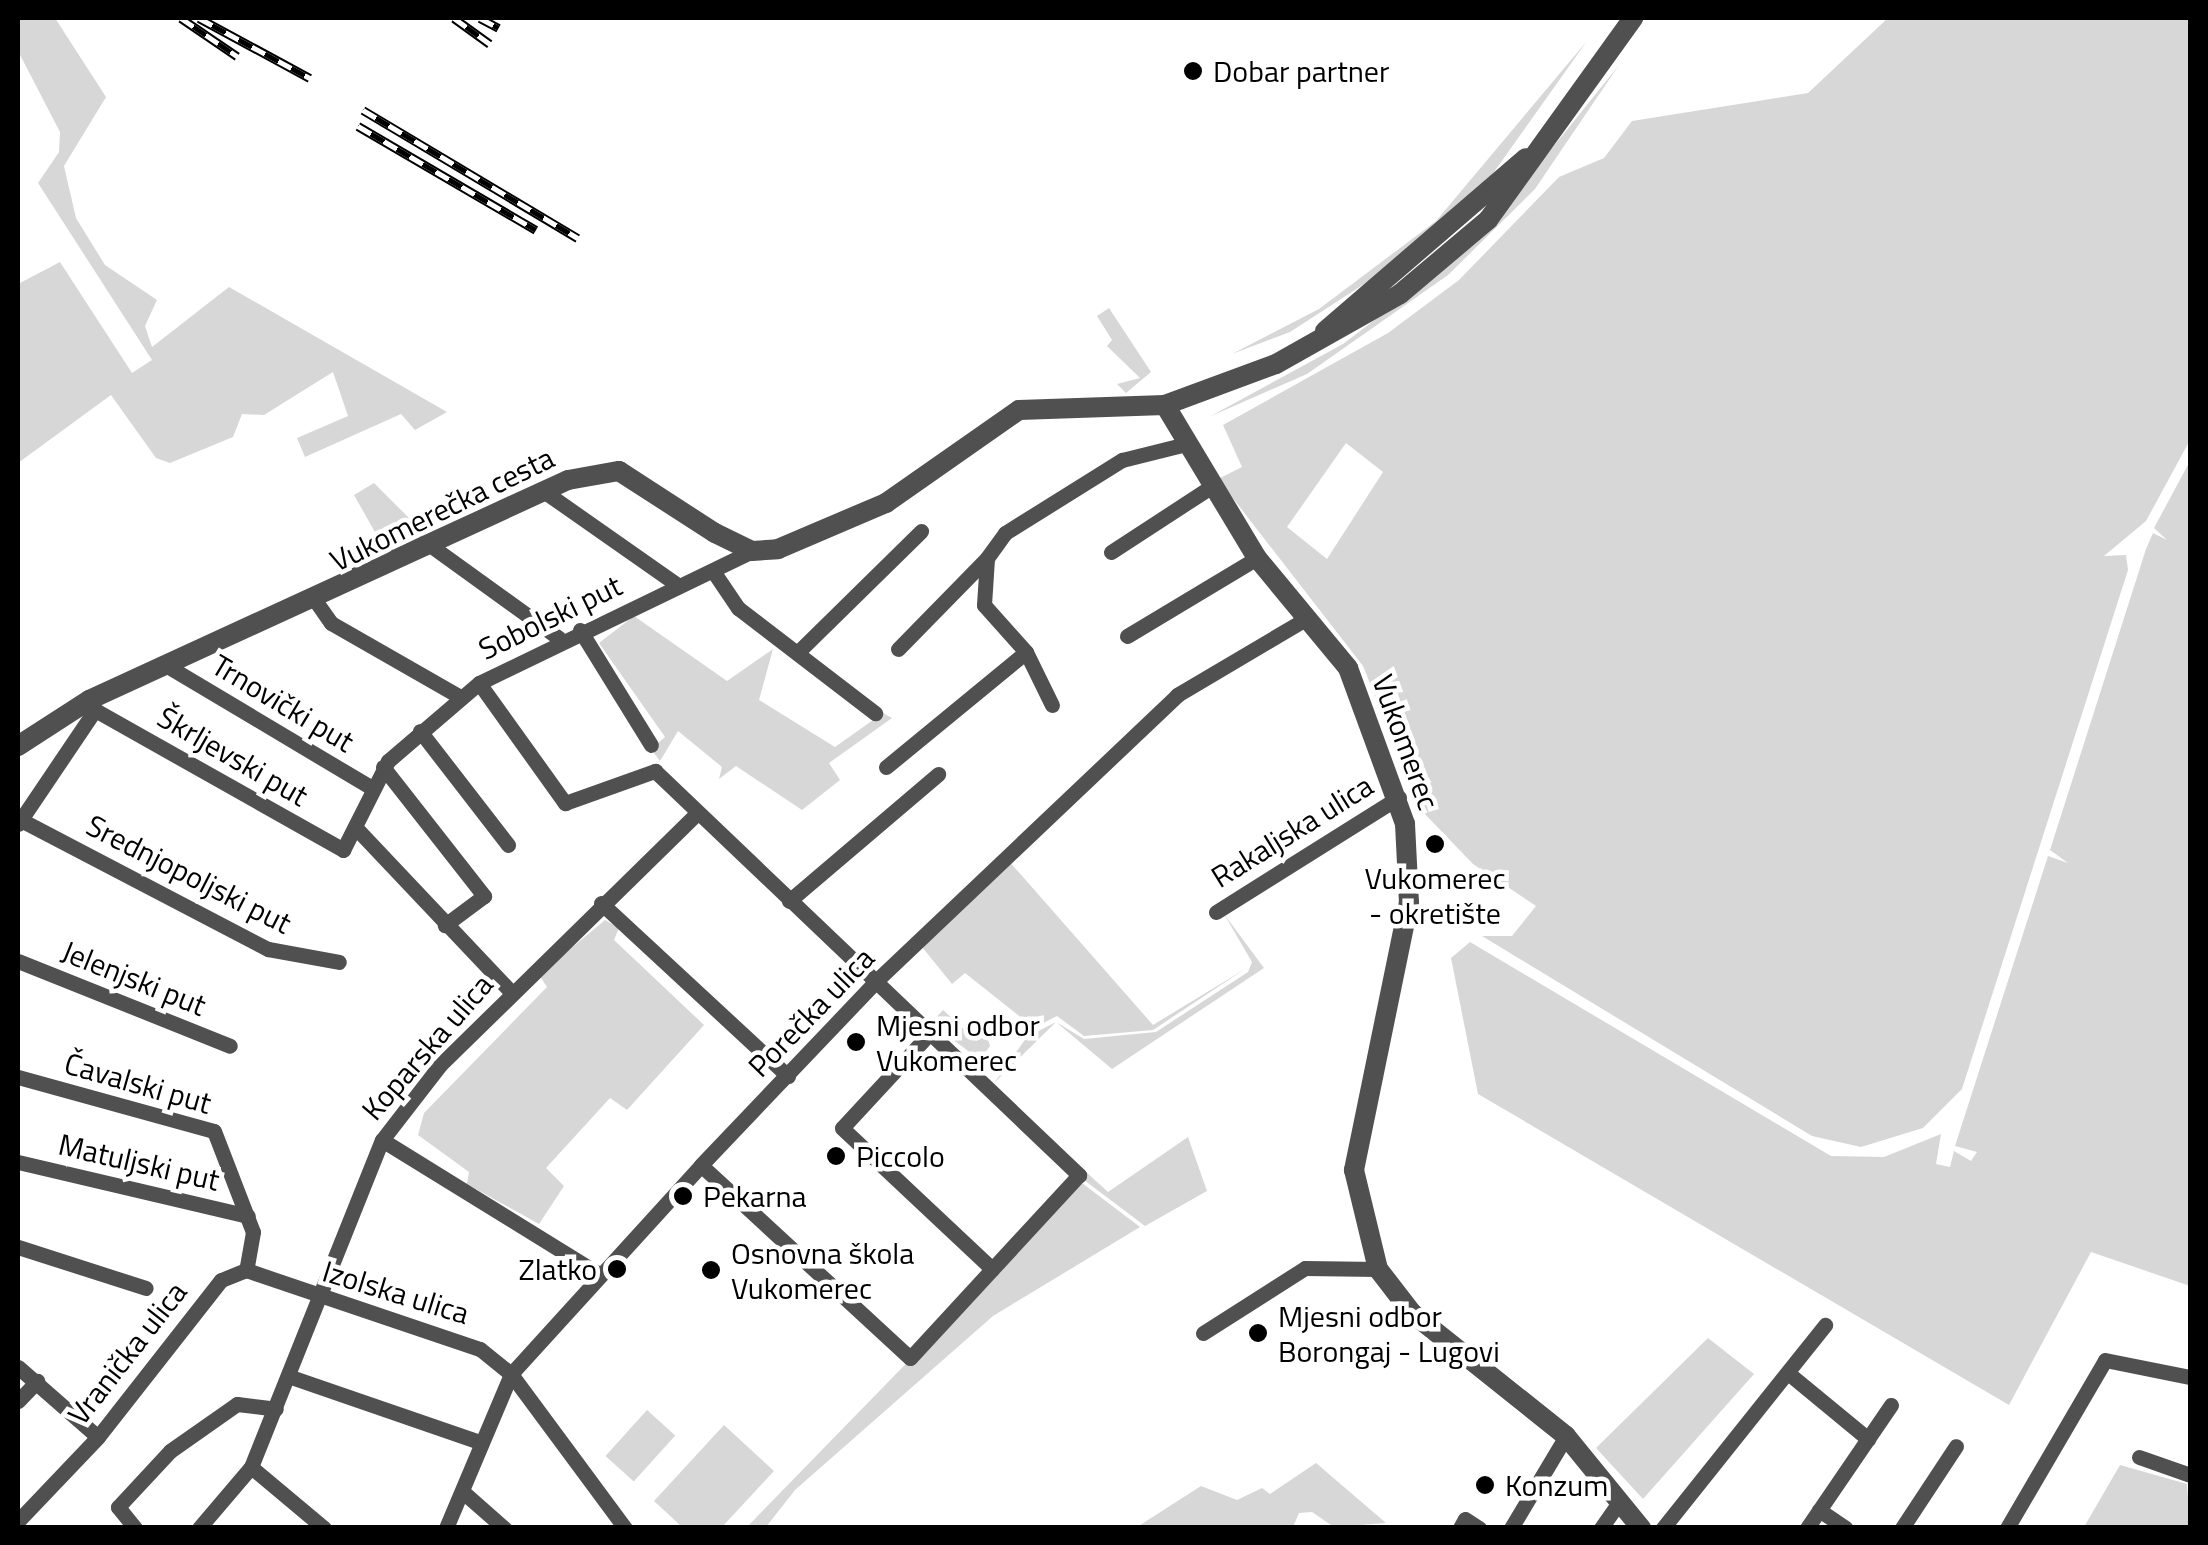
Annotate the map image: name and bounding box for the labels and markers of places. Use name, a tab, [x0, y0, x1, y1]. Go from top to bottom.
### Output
place label: Dobar partner	[1213, 53, 1389, 89]
marker: Dobar partner	[1182, 60, 1204, 82]
marker: Vukomerec - okretište	[1424, 833, 1446, 855]
place label: Vukomerec - okretište	[1364, 860, 1506, 930]
place label: Mjesni odbor Vukomerec	[876, 1007, 1040, 1078]
marker: Mjesni odbor Vukomerec	[845, 1031, 867, 1053]
place label: Piccolo	[856, 1138, 945, 1174]
marker: Piccolo	[825, 1145, 847, 1167]
place label: Pekarna	[703, 1178, 807, 1214]
marker: Pekarna	[672, 1185, 694, 1207]
place label: Osnovna škola Vukomerec	[731, 1235, 914, 1306]
place label: Zlatko	[519, 1251, 597, 1287]
marker: Zlatko	[606, 1258, 628, 1280]
marker: Osnovna škola Vukomerec	[700, 1259, 722, 1281]
place label: Mjesni odbor Borongaj - Lugovi	[1278, 1298, 1500, 1368]
marker: Mjesni odbor Borongaj - Lugovi	[1247, 1322, 1269, 1344]
place label: Konzum	[1505, 1467, 1608, 1503]
marker: Konzum	[1474, 1474, 1496, 1496]

